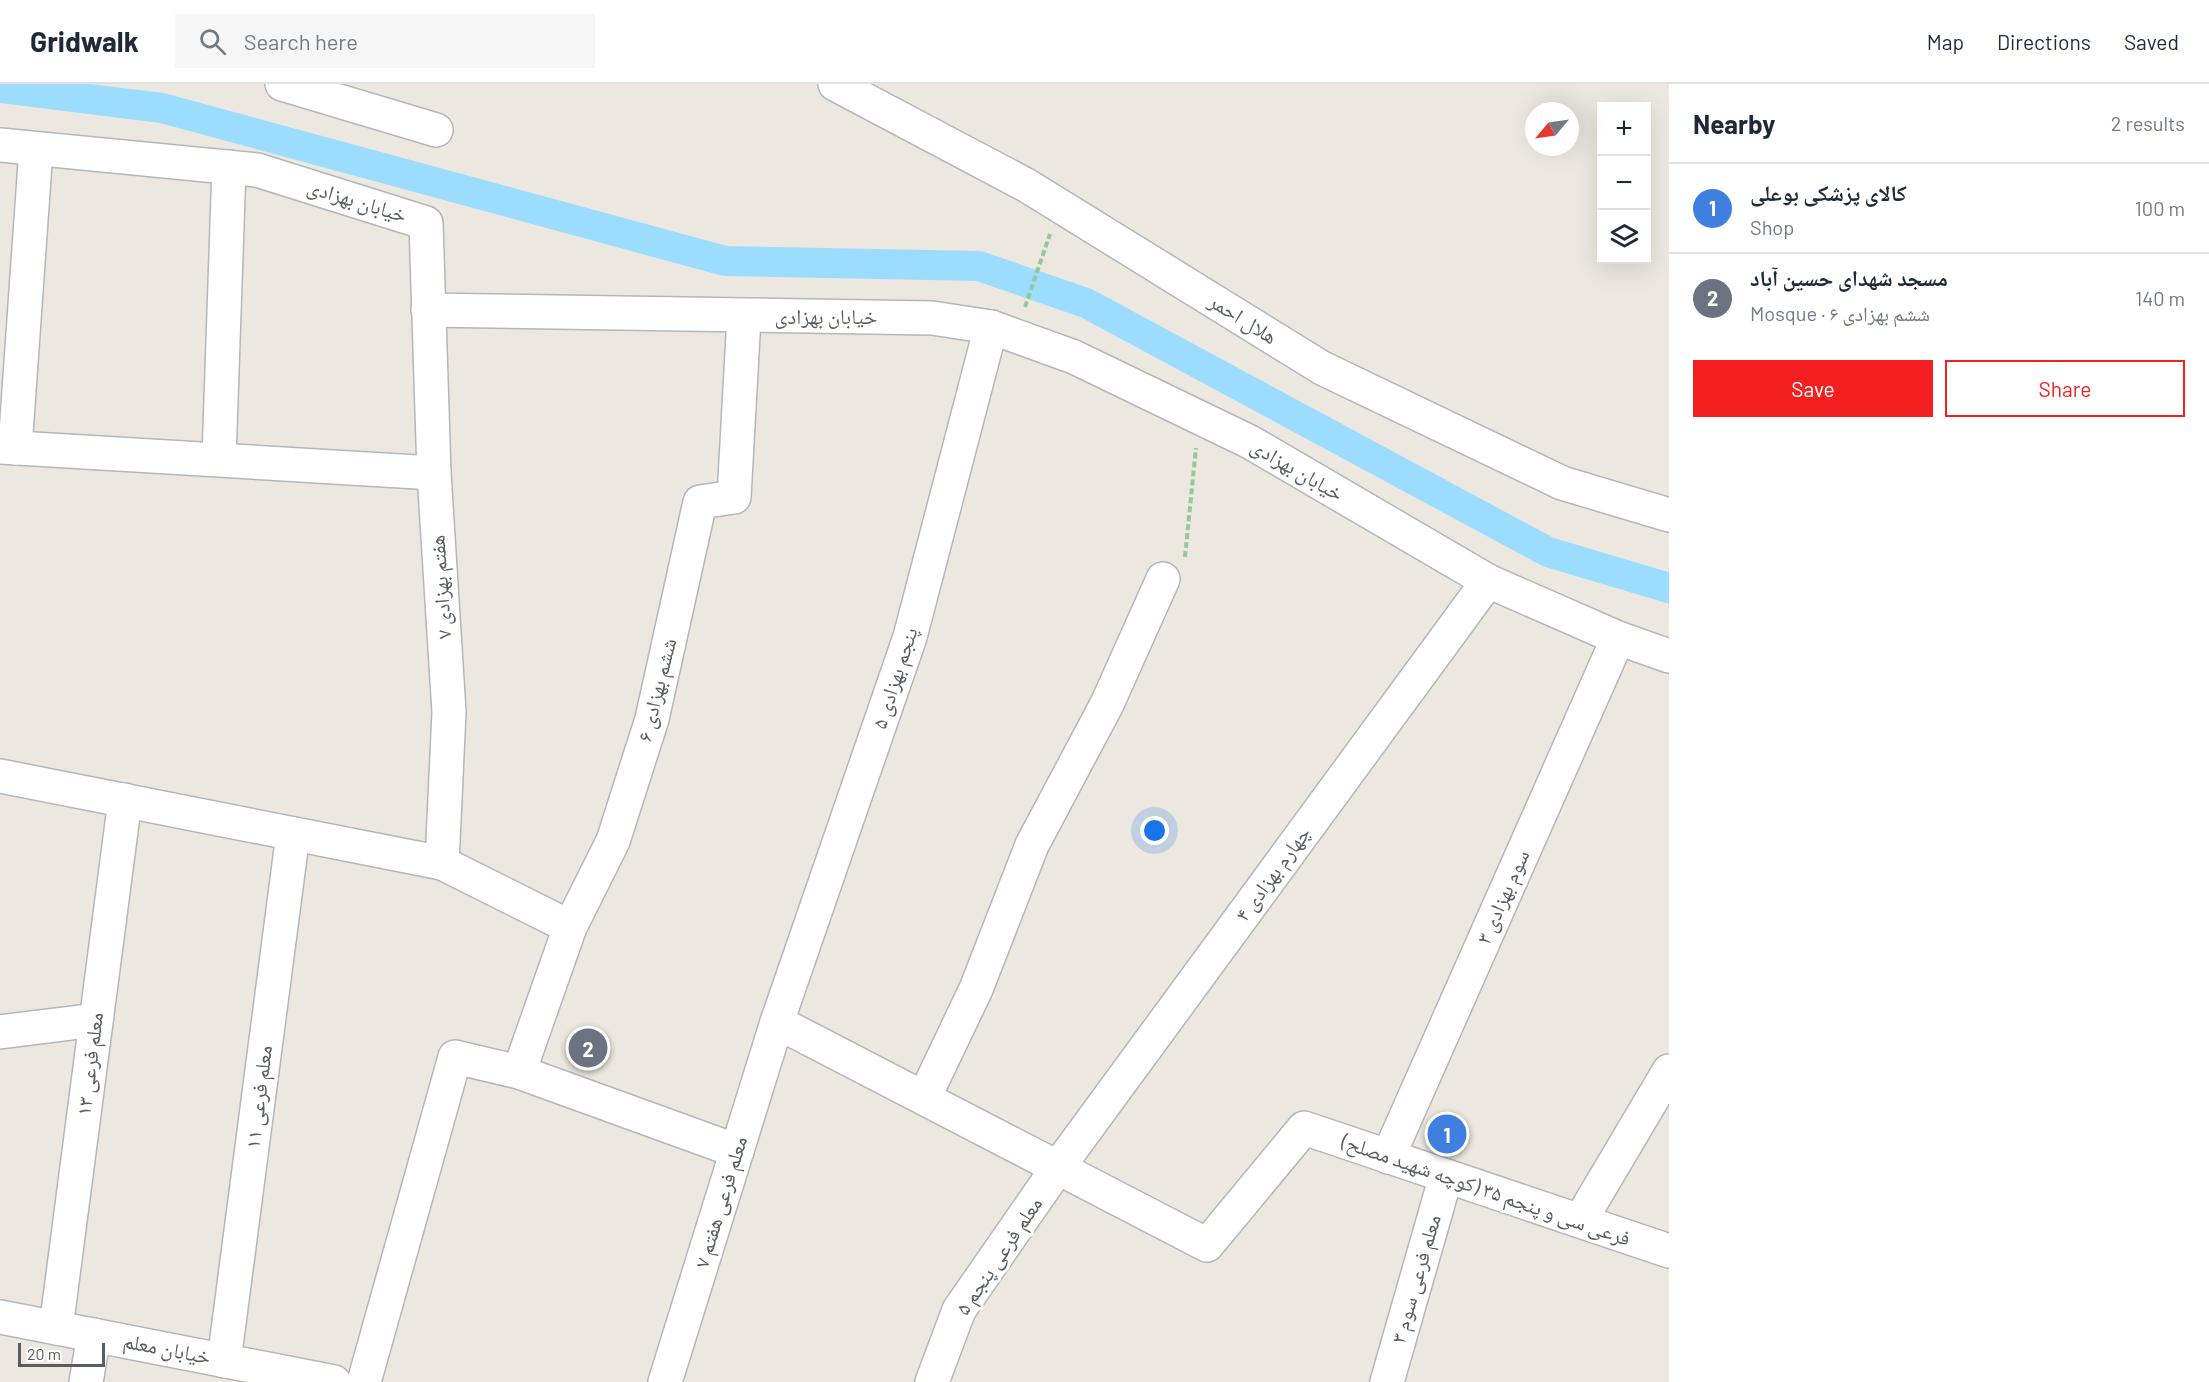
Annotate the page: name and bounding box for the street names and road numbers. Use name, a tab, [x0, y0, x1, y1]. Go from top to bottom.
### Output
street label: خیابان بهزادی	[304, 173, 410, 227]
street label: هلال احمر	[1204, 287, 1283, 349]
street label: خیابان بهزادی	[775, 303, 877, 329]
street label: خیابان بهزادی	[1247, 432, 1348, 506]
street label: هفتم بهزادی ۷	[423, 534, 459, 640]
street label: پنجم بهزادی ۵	[865, 624, 925, 732]
street label: ششم بهزادی ۶	[631, 635, 683, 745]
street label: چهارم بهزادی ۴	[1229, 821, 1317, 927]
street label: سوم بهزادی ۳	[1470, 845, 1536, 949]
street label: معلم فرعی ۱۳	[70, 1011, 110, 1117]
street label: معلم فرعی ۱۱	[239, 1044, 279, 1150]
street label: فرعی سی و پنجم ۳۵ (کوچه شهید مصلح)	[1337, 1127, 1634, 1253]
street label: معلم فرعی هفتم ۷	[688, 1133, 754, 1271]
street label: معلم فرعی پنجم ۵	[949, 1191, 1049, 1321]
street label: معلم فرعی سوم ۳	[1384, 1211, 1448, 1347]
street label: خیابان معلم	[121, 1327, 213, 1371]

